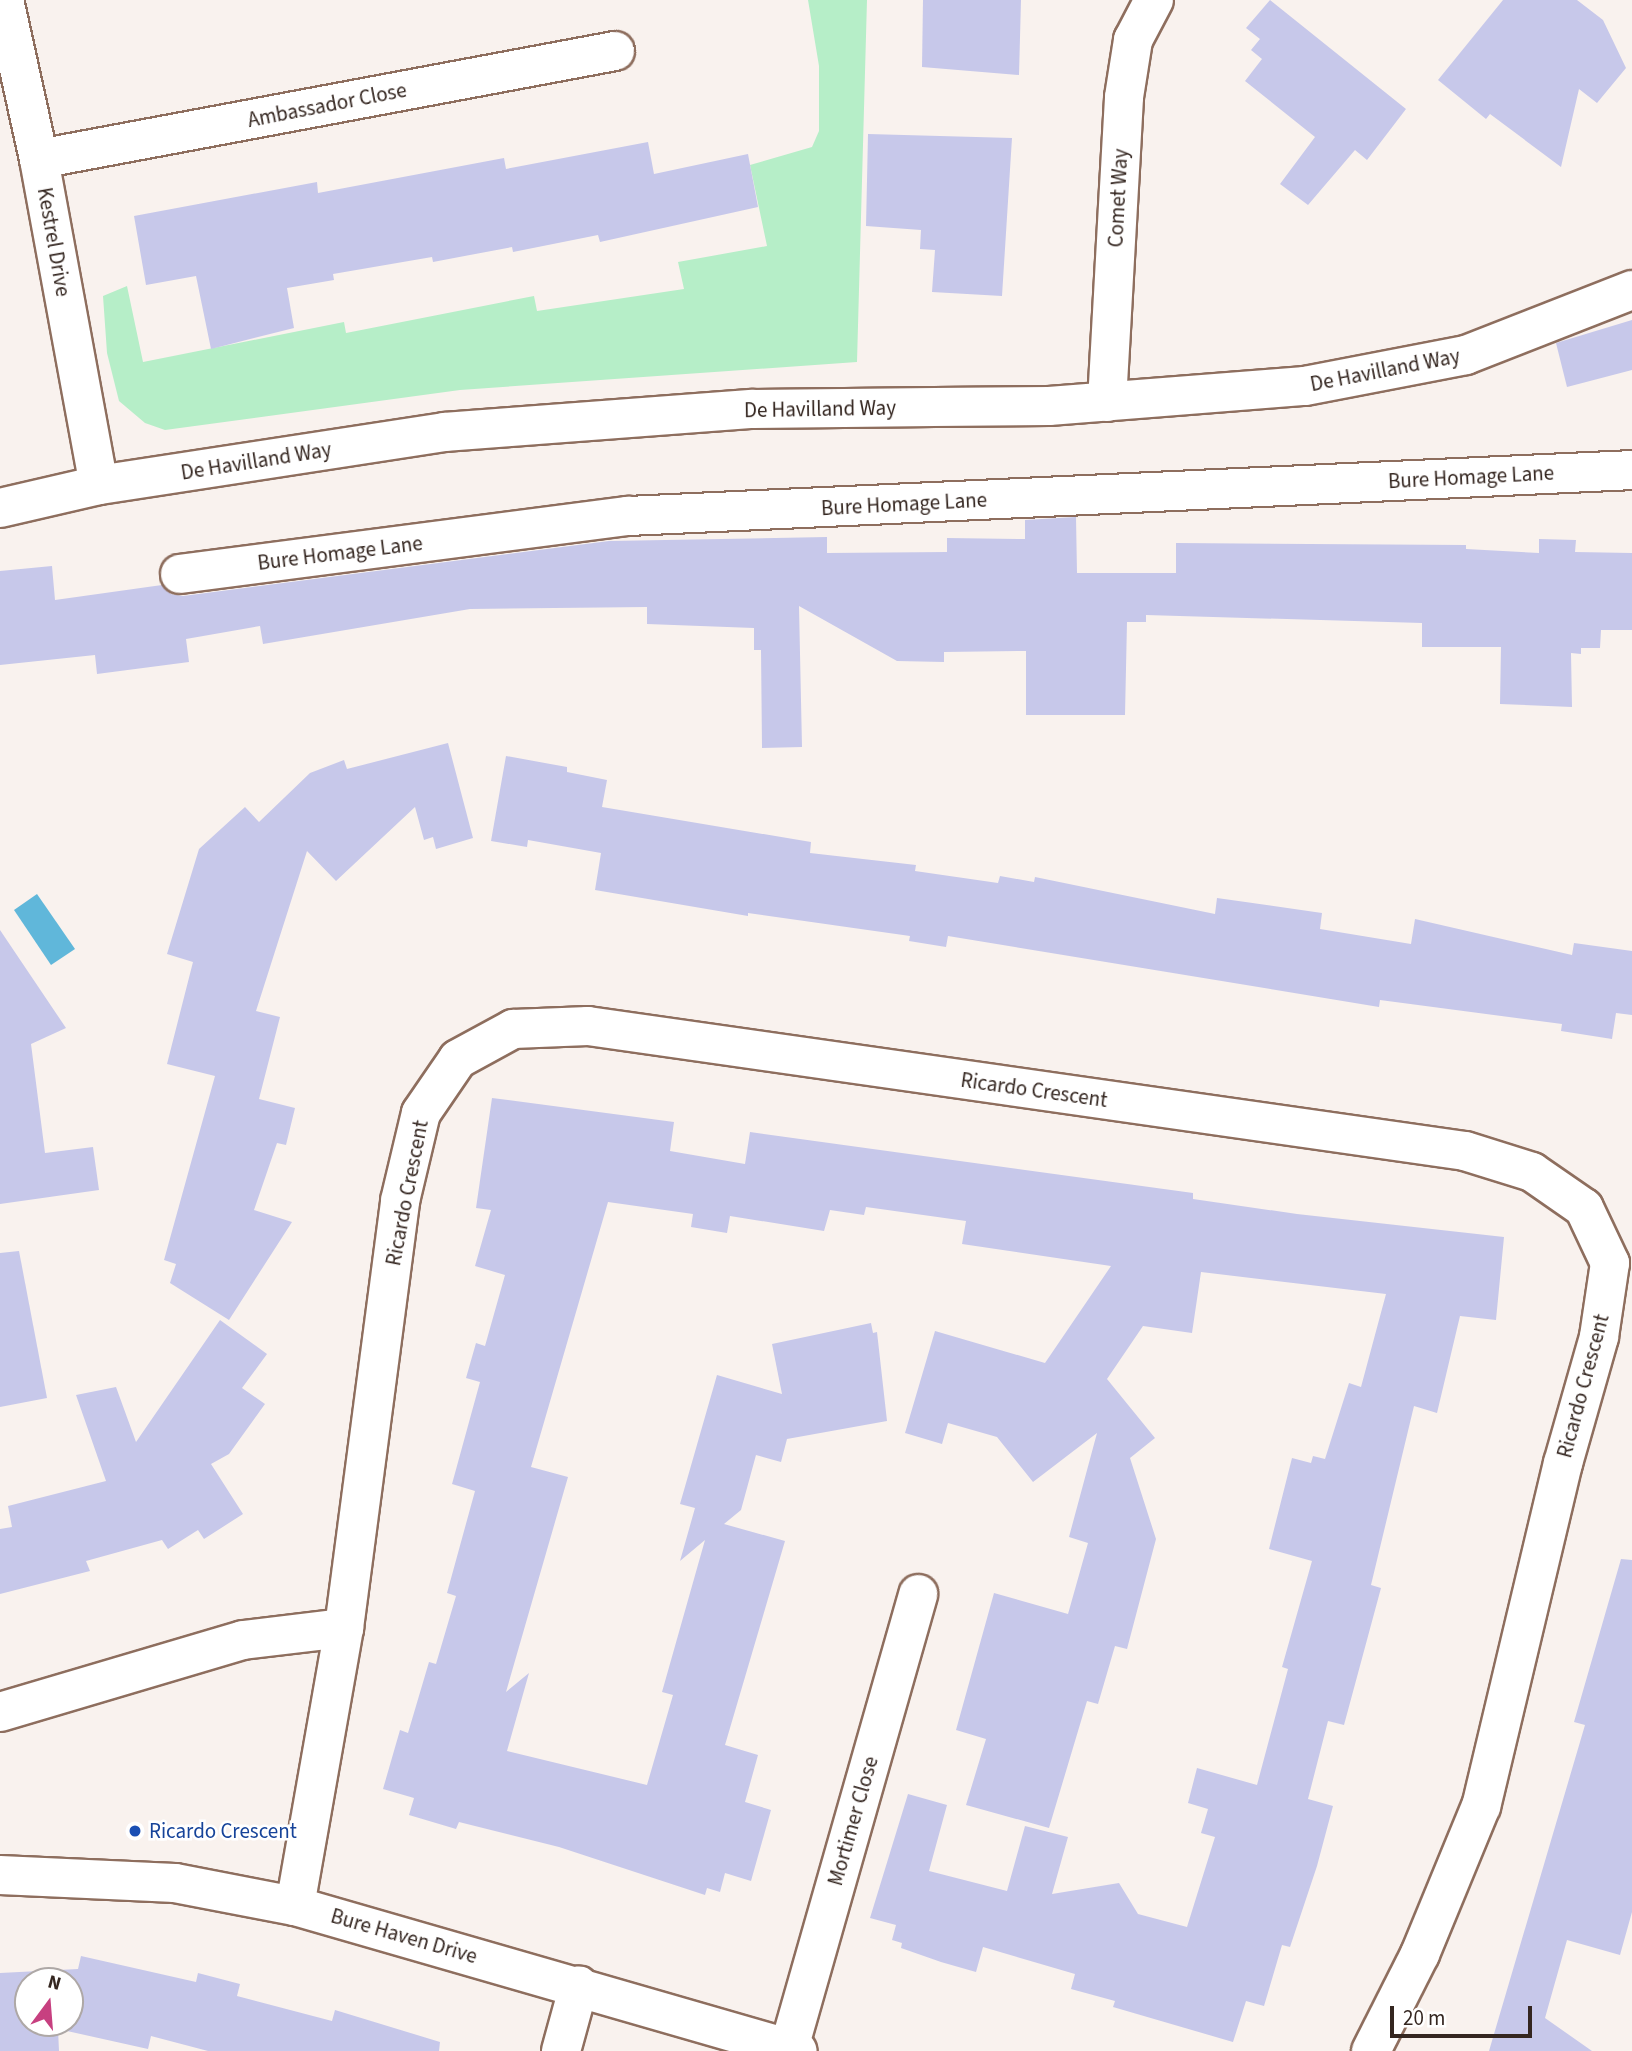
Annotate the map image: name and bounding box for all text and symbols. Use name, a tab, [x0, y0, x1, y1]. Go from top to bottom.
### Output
street label: Ambassador Close	[245, 77, 409, 133]
street label: Comet Way	[1103, 148, 1133, 248]
street label: Kestrel Drive	[32, 185, 76, 299]
street label: De Havilland Way	[1308, 343, 1462, 397]
street label: De Havilland Way	[744, 395, 896, 423]
street label: De Havilland Way	[179, 437, 333, 485]
street label: Bure Homage Lane	[1387, 460, 1555, 494]
street label: Bure Homage Lane	[820, 487, 988, 521]
street label: Bure Homage Lane	[256, 530, 424, 576]
street label: Ricardo Crescent	[959, 1067, 1109, 1113]
street label: Ricardo Crescent	[381, 1118, 433, 1268]
street label: Ricardo Crescent	[1552, 1311, 1614, 1461]
street label: Mortimer Close	[823, 1753, 883, 1889]
place label: Ricardo Crescent	[149, 1818, 297, 1844]
marker: Ricardo Crescent	[127, 1823, 143, 1839]
street label: Bure Haven Drive	[328, 1903, 480, 1969]
north arrow	[14, 1967, 84, 2037]
text: N	[45, 1969, 64, 1998]
scale bar	[1394, 1992, 1536, 2036]
text: 20 m	[1403, 2003, 1445, 2033]

